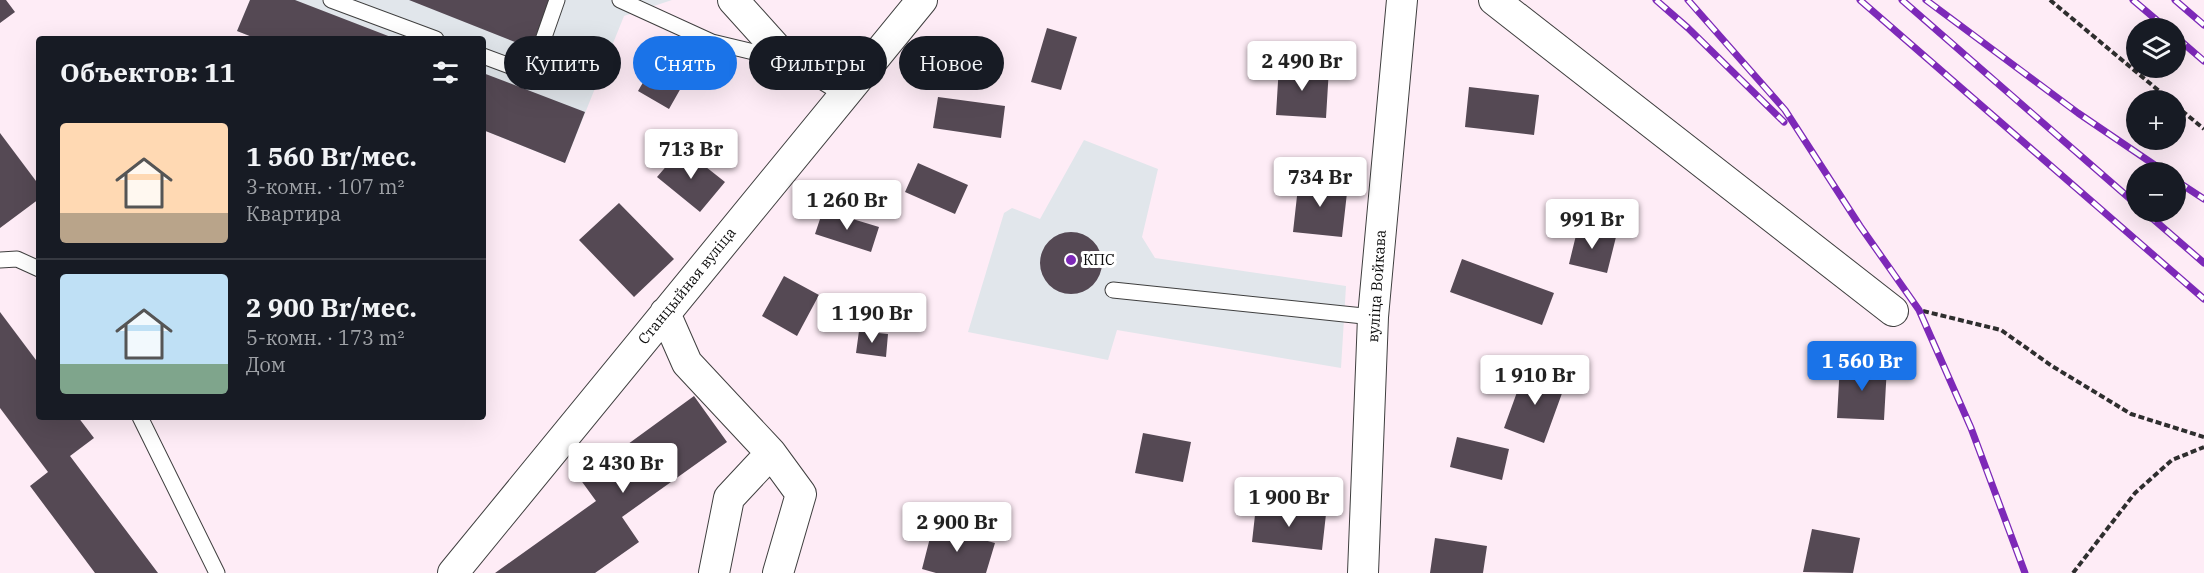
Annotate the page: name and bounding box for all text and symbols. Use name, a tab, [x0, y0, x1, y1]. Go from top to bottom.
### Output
map controls	[2126, 18, 2186, 222]
button: layers	[2126, 18, 2186, 78]
chip: Купить	[504, 36, 621, 90]
chip: Снять	[633, 36, 737, 90]
chip: Фильтры	[749, 36, 887, 90]
chip: Новое	[899, 36, 1004, 90]
pin: 2 490 Br	[1240, 41, 1364, 92]
text: 2 490 Br	[1261, 47, 1343, 74]
text: Объектов: 11	[60, 55, 235, 89]
icon: filters	[429, 56, 462, 89]
button: +	[2126, 90, 2186, 150]
pin: 713 Br	[642, 129, 740, 180]
text: 713 Br	[659, 135, 723, 162]
text: 1 560 Br/мес.	[246, 139, 417, 173]
icon: home	[108, 147, 180, 219]
pin: 734 Br	[1271, 157, 1369, 208]
button: −	[2126, 162, 2186, 222]
text: 734 Br	[1288, 163, 1352, 190]
text: 3-комн. · 107 m²	[246, 173, 405, 200]
pin: 1 260 Br	[785, 180, 909, 231]
text: 1 260 Br	[806, 186, 888, 213]
pin: 991 Br	[1543, 199, 1641, 250]
text: Квартира	[246, 200, 341, 227]
text: 991 Br	[1560, 205, 1624, 232]
street label: Станцыйная вуліца	[634, 223, 740, 348]
street label: вуліца Войкава	[1363, 229, 1390, 343]
place label: КПС	[1083, 250, 1115, 269]
marker: КПС	[1064, 253, 1078, 267]
text: 2 900 Br/мес.	[246, 290, 417, 324]
pin: 1 190 Br	[810, 293, 934, 344]
icon: home	[108, 298, 180, 370]
text: 1 190 Br	[831, 299, 913, 326]
text: 5-комн. · 173 m²	[246, 324, 405, 351]
pin: 1 560 Br	[1800, 341, 1924, 392]
text: 1 560 Br	[1821, 347, 1903, 374]
text: Дом	[246, 351, 286, 378]
pin: 1 910 Br	[1473, 355, 1597, 406]
text: 1 910 Br	[1494, 361, 1576, 388]
pin: 2 430 Br	[561, 443, 685, 494]
text: 2 430 Br	[582, 449, 664, 476]
pin: 1 900 Br	[1227, 477, 1351, 528]
text: 1 900 Br	[1248, 483, 1330, 510]
pin: 2 900 Br	[895, 502, 1019, 553]
text: 2 900 Br	[916, 508, 998, 535]

